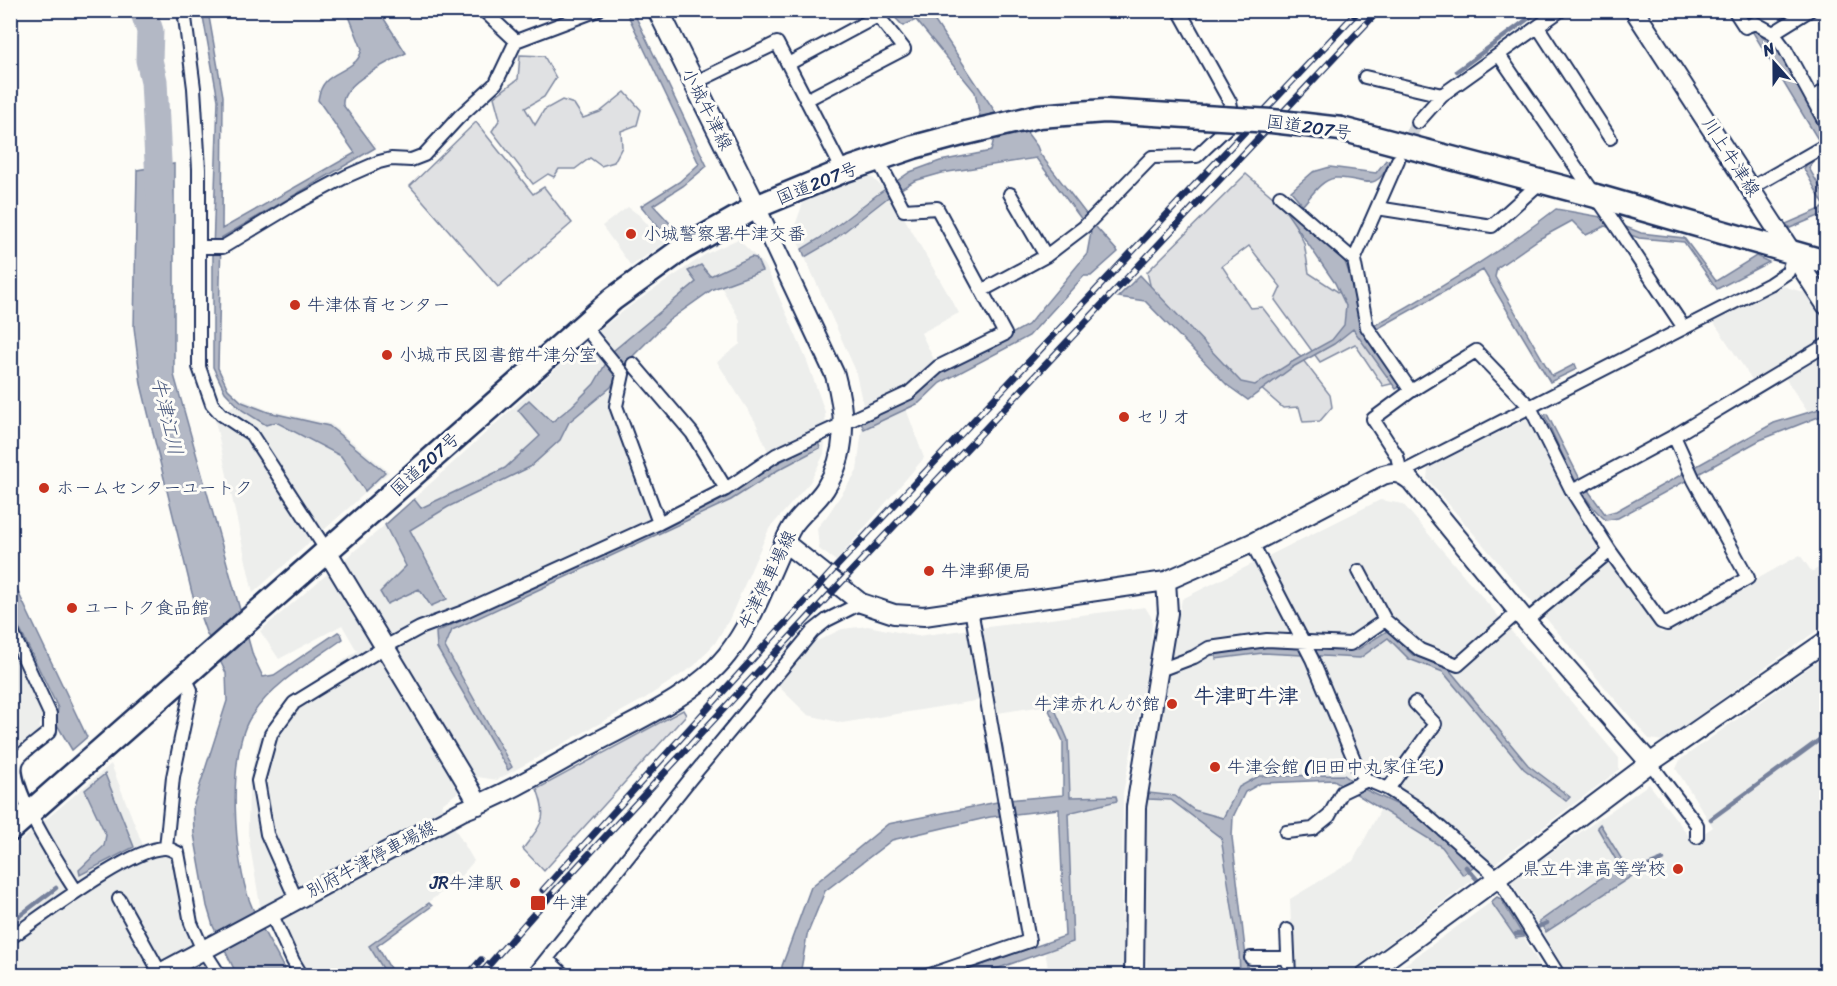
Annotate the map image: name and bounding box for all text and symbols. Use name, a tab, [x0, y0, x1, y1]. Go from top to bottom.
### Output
north arrow	[1744, 33, 1804, 93]
text: N	[1757, 34, 1780, 65]
street label: 小城牛津線	[672, 62, 742, 156]
street label: 国道207号	[1264, 105, 1354, 149]
street label: 川上牛津線	[1693, 111, 1769, 203]
street label: 国道207号	[771, 152, 863, 214]
place label: 小城警察署牛津交番	[643, 218, 805, 250]
marker: 小城警察署牛津交番	[624, 227, 638, 241]
place label: 牛津体育センター	[307, 289, 450, 321]
marker: 牛津体育センター	[288, 298, 302, 312]
place label: 小城市民図書館牛津分室	[399, 339, 597, 371]
marker: 小城市民図書館牛津分室	[380, 348, 394, 362]
water label: 牛津江川	[141, 373, 193, 459]
place label: セリオ	[1136, 401, 1190, 433]
marker: セリオ	[1117, 410, 1131, 424]
street label: 国道207号	[382, 423, 468, 505]
place label: ホ－ムセンターユートク	[56, 472, 253, 504]
marker: ホ－ムセンターユートク	[37, 481, 51, 495]
street label: 牛津停車場線	[729, 524, 805, 636]
place label: 牛津郵便局	[941, 555, 1031, 587]
marker: 牛津郵便局	[922, 564, 936, 578]
place label: ユートク食品館	[84, 592, 209, 624]
marker: ユートク食品館	[65, 601, 79, 615]
district label: 牛津町牛津	[1194, 677, 1299, 715]
place label: 牛津赤れんが館	[1034, 688, 1160, 720]
marker: 牛津赤れんが館	[1165, 697, 1179, 711]
place label: 牛津会館 (旧田中丸家住宅)	[1227, 751, 1444, 783]
marker: 牛津会館 (旧田中丸家住宅)	[1208, 760, 1222, 774]
street label: 別府牛津停車場線	[300, 811, 442, 907]
place label: 県立牛津高等学校	[1522, 853, 1666, 885]
marker: 県立牛津高等学校	[1671, 862, 1685, 876]
place label: JR牛津駅	[429, 867, 503, 899]
marker: JR牛津駅	[508, 876, 522, 890]
place label: 牛津	[552, 887, 588, 919]
marker: 牛津	[529, 894, 547, 912]

